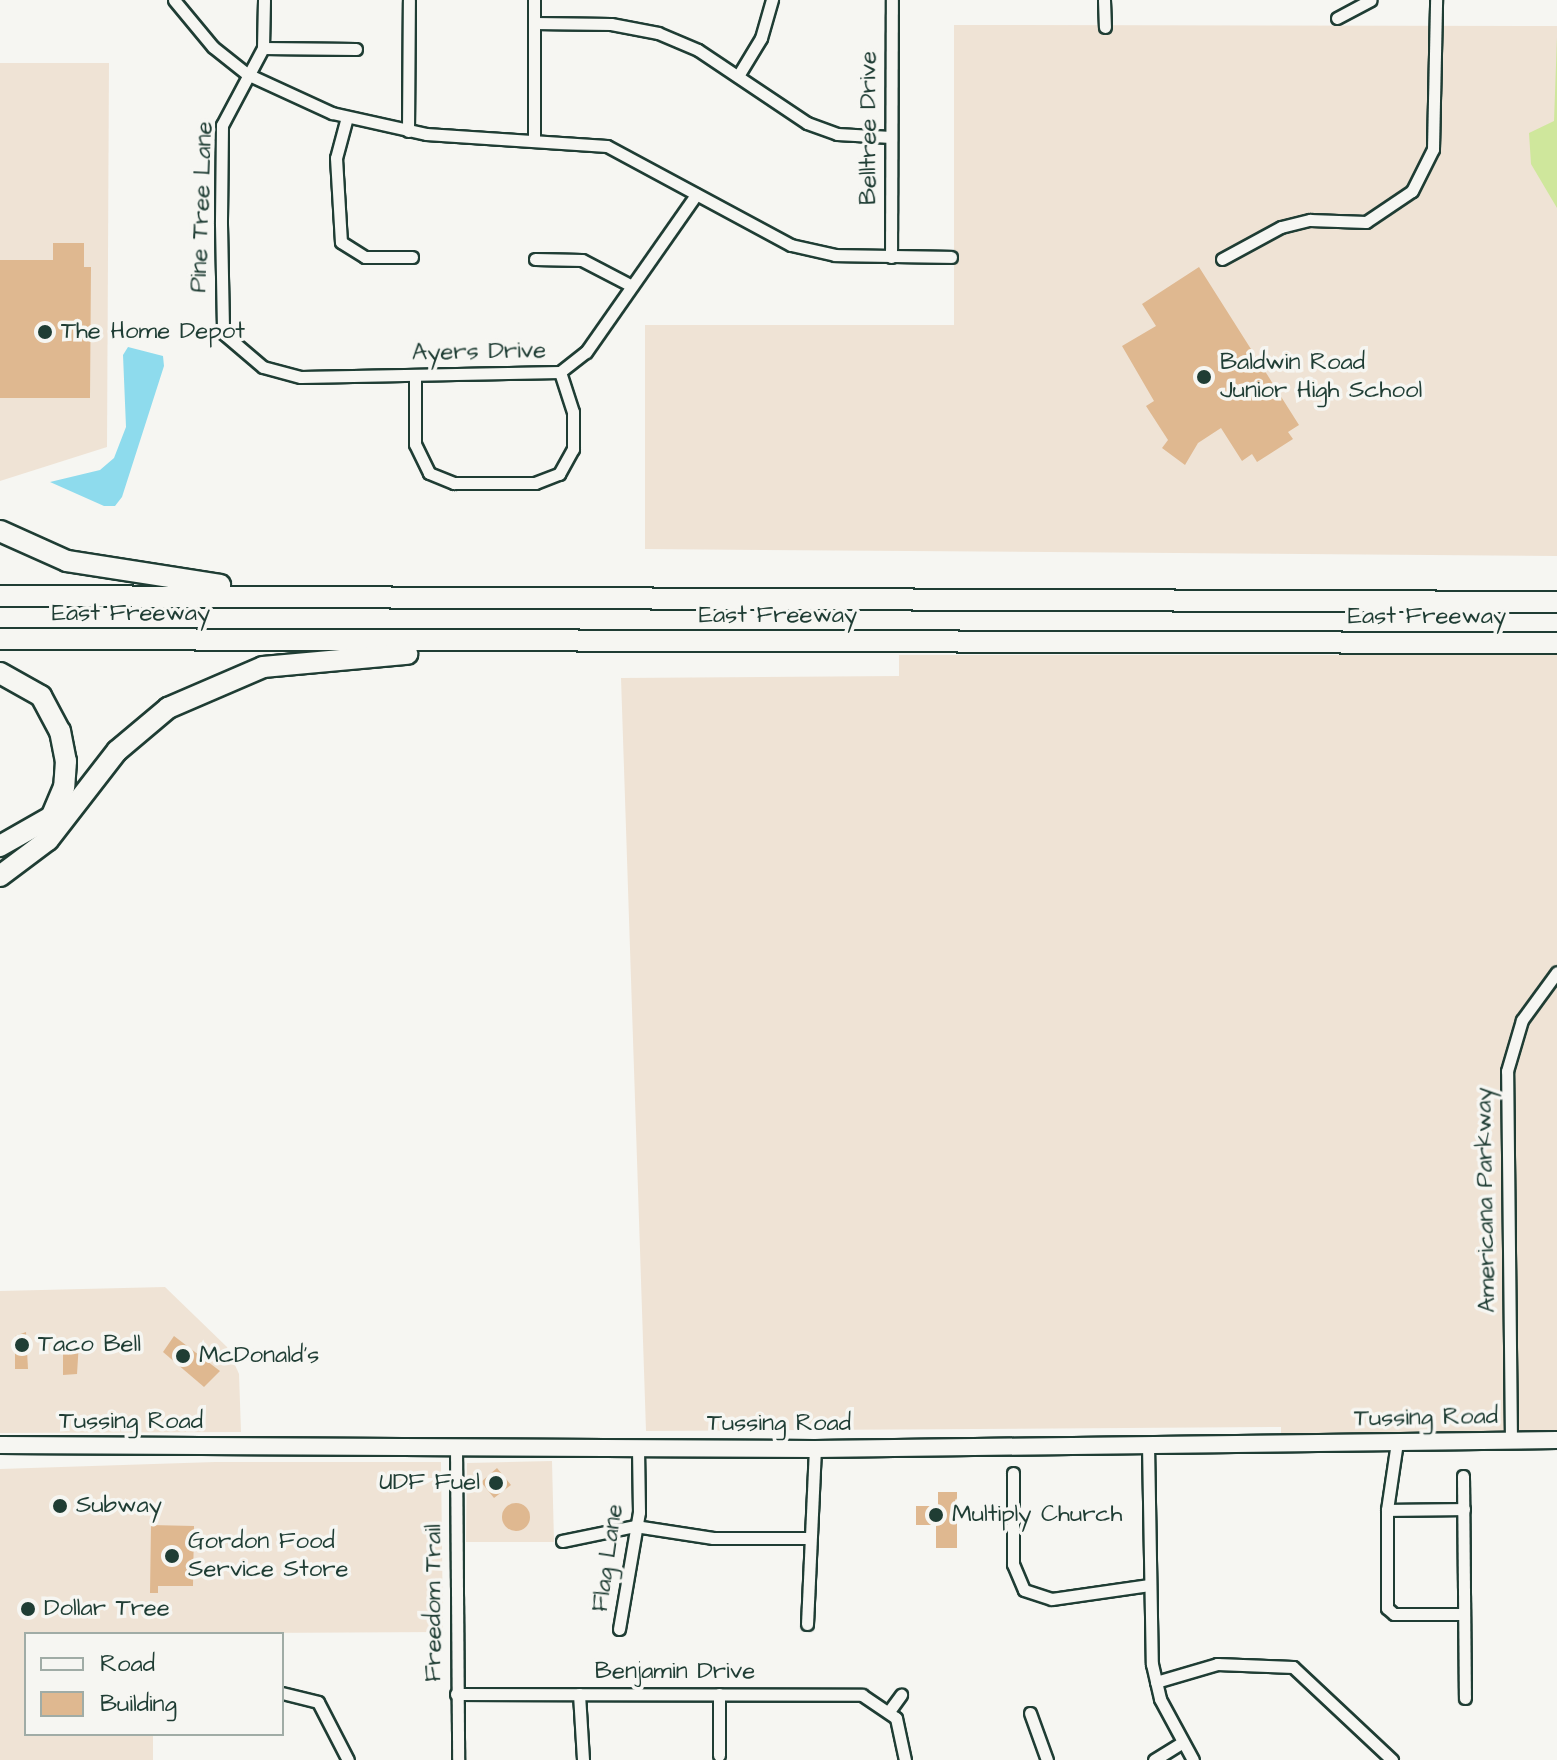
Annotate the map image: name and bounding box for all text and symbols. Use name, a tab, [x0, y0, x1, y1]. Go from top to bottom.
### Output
street label: Belltree Drive	[855, 51, 883, 205]
street label: Pine Tree Lane	[185, 121, 219, 293]
place label: The Home Depot	[61, 318, 245, 346]
marker: The Home Depot	[36, 323, 54, 341]
street label: Ayers Drive	[412, 336, 546, 368]
place label: Baldwin Road Junior High School	[1220, 349, 1422, 405]
marker: Baldwin Road Junior High School	[1195, 368, 1213, 386]
street label: East Freeway	[52, 600, 210, 628]
street label: East Freeway	[699, 602, 857, 630]
street label: East Freeway	[1348, 603, 1506, 631]
street label: Americana Parkway	[1470, 1087, 1502, 1313]
place label: Taco Bell	[38, 1331, 141, 1359]
marker: Taco Bell	[13, 1336, 31, 1354]
place label: McDonald's	[199, 1342, 319, 1370]
marker: McDonald's	[174, 1347, 192, 1365]
street label: Tussing Road	[1354, 1402, 1498, 1434]
street label: Tussing Road	[59, 1408, 203, 1436]
street label: Tussing Road	[707, 1410, 851, 1438]
place label: UDF Fuel	[379, 1469, 480, 1497]
marker: UDF Fuel	[487, 1474, 505, 1492]
place label: Subway	[76, 1492, 162, 1520]
marker: Subway	[51, 1497, 69, 1515]
place label: Multiply Church	[952, 1501, 1122, 1529]
street label: Flag Lane	[586, 1502, 630, 1614]
marker: Multiply Church	[927, 1506, 945, 1524]
street label: Freedom Trail	[420, 1524, 448, 1682]
place label: Gordon Food Service Store	[188, 1528, 348, 1584]
marker: Gordon Food Service Store	[163, 1547, 181, 1565]
place label: Dollar Tree	[44, 1595, 170, 1623]
marker: Dollar Tree	[19, 1600, 37, 1618]
legend	[24, 1632, 284, 1736]
text: Road	[100, 1647, 155, 1681]
street label: Benjamin Drive	[595, 1658, 755, 1686]
text: Building	[100, 1687, 177, 1721]

